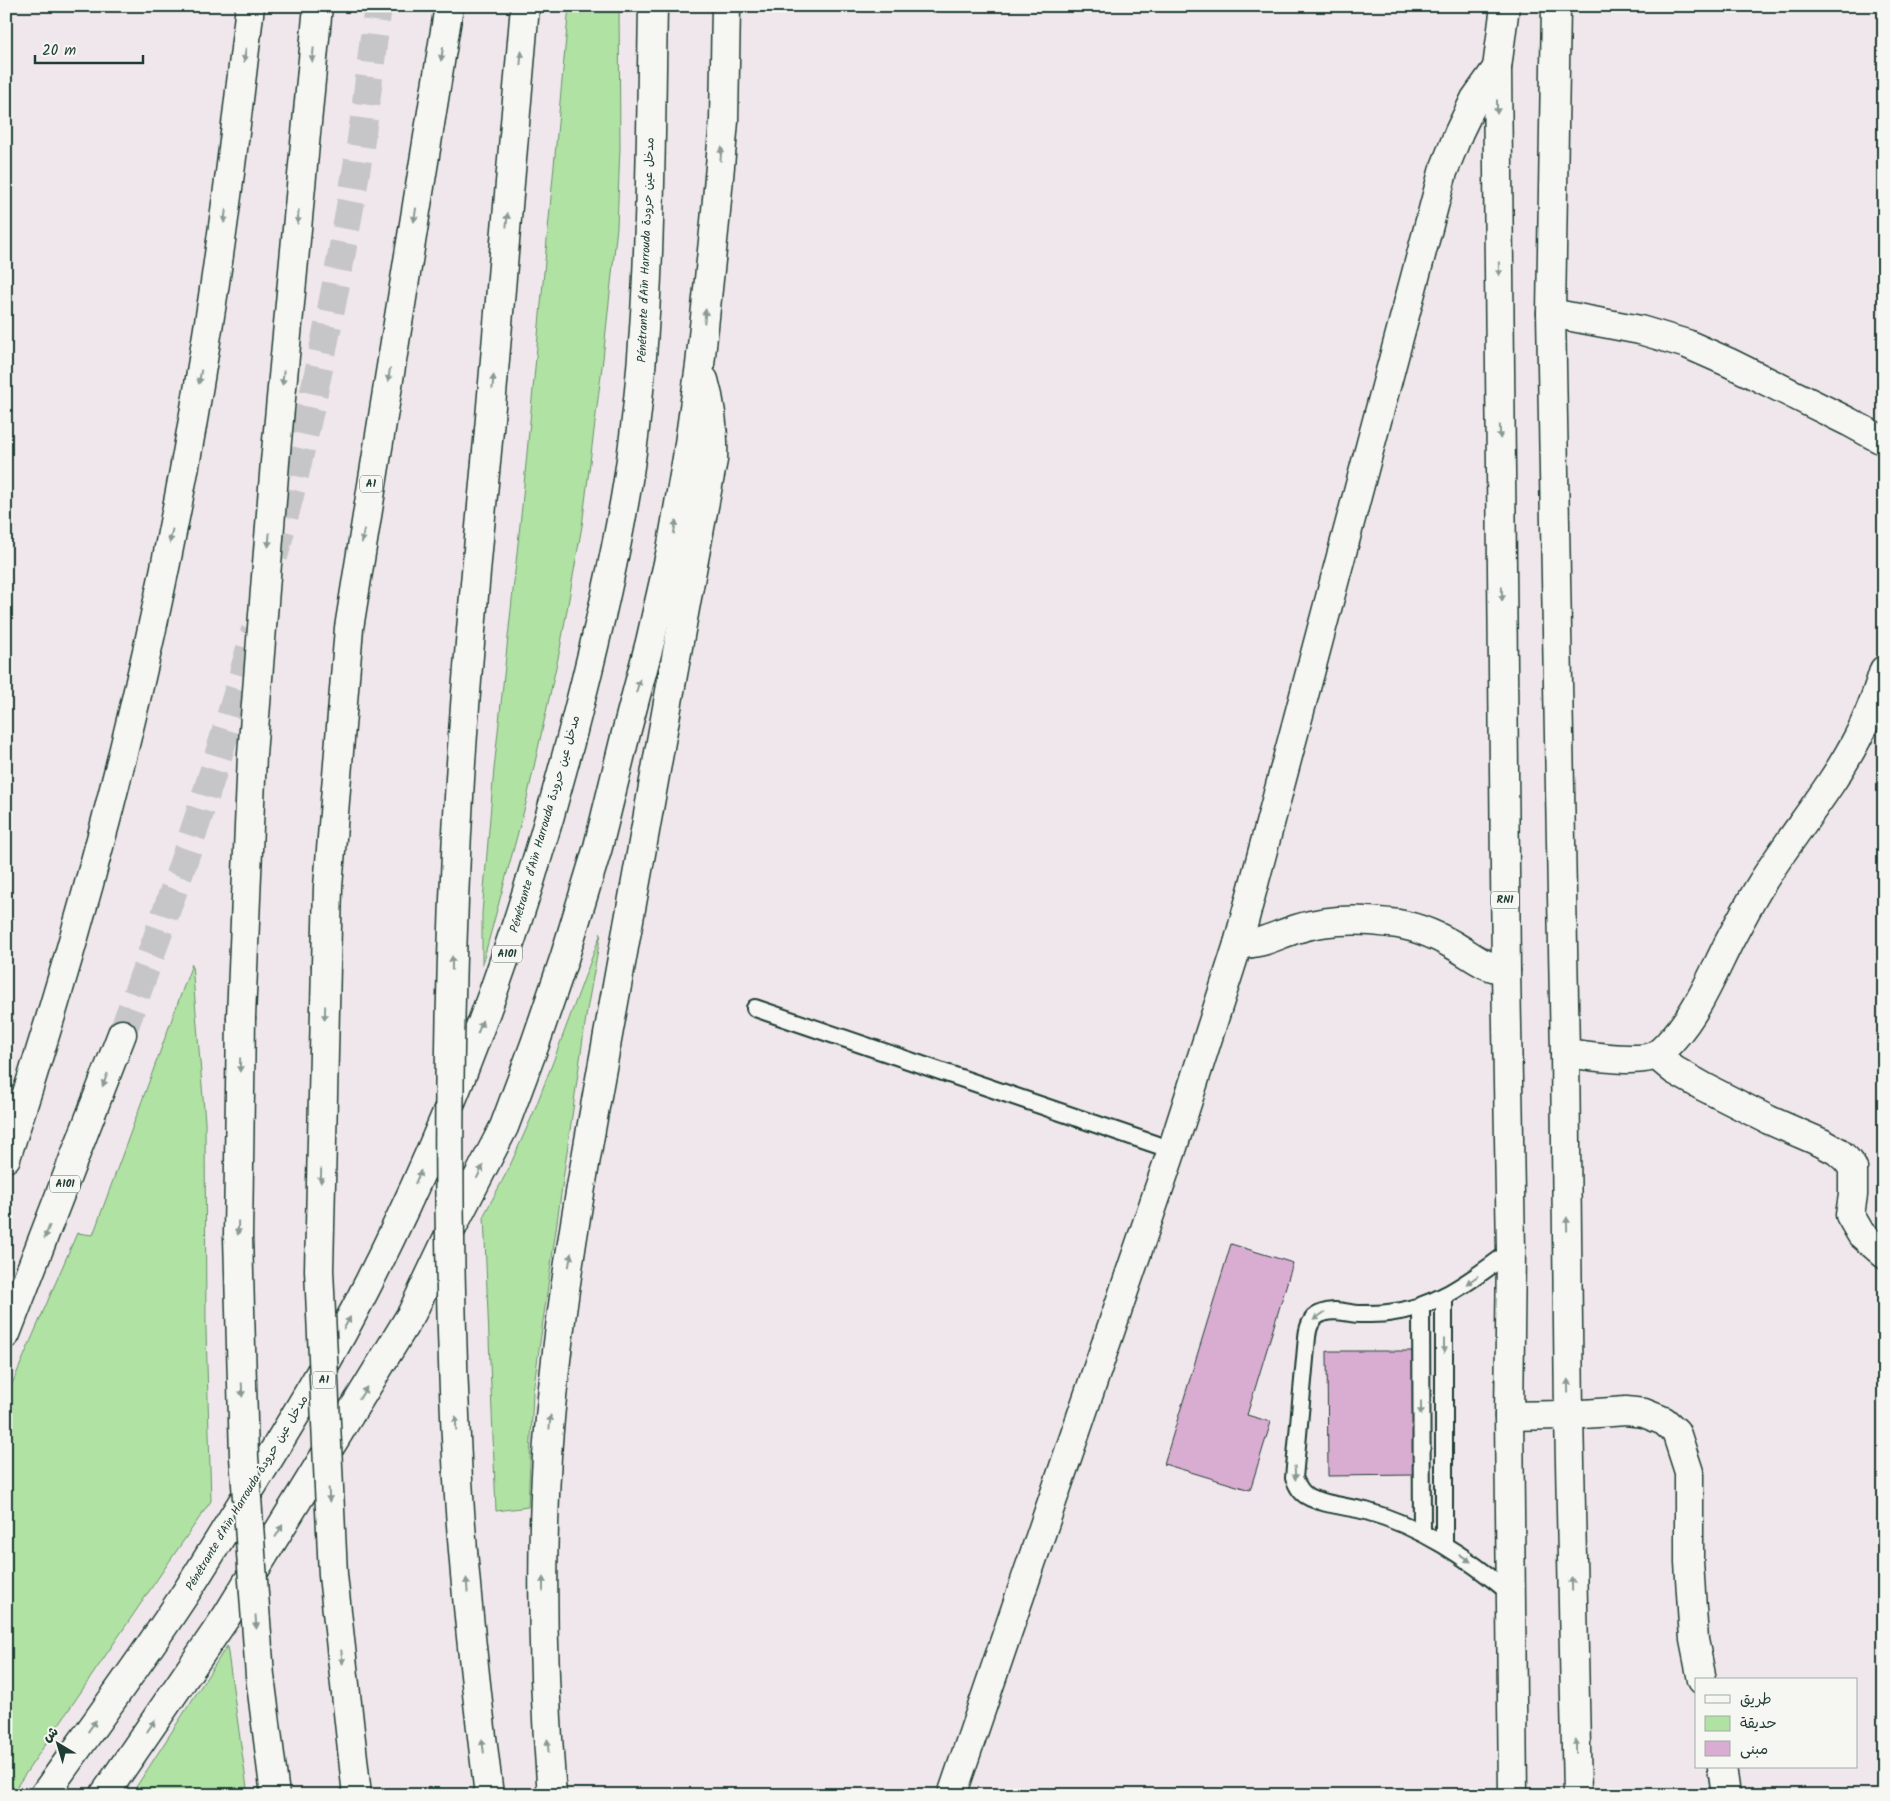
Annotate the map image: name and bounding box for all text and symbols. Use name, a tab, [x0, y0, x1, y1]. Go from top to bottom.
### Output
scale bar	[35, 32, 142, 64]
text: 20 m	[42, 39, 76, 63]
one-way arrow	[241, 47, 249, 63]
one-way arrow	[309, 47, 317, 63]
one-way arrow	[437, 47, 445, 63]
one-way arrow	[517, 50, 525, 66]
one-way arrow	[1493, 99, 1501, 115]
street label: Pénétrante d'Aïn Harrouda مدخل عين حرودة	[633, 137, 659, 363]
one-way arrow	[717, 146, 725, 162]
one-way arrow	[411, 207, 419, 223]
one-way arrow	[221, 208, 229, 224]
one-way arrow	[294, 209, 302, 225]
one-way arrow	[503, 211, 511, 227]
one-way arrow	[1495, 262, 1503, 278]
one-way arrow	[701, 308, 709, 324]
one-way arrow	[384, 367, 392, 383]
one-way arrow	[196, 369, 204, 385]
one-way arrow	[279, 371, 287, 387]
one-way arrow	[489, 373, 497, 389]
one-way arrow	[1496, 424, 1504, 440]
road number: A1	[360, 476, 382, 492]
one-way arrow	[671, 519, 679, 535]
one-way arrow	[359, 528, 367, 544]
one-way arrow	[167, 529, 175, 544]
one-way arrow	[265, 533, 273, 549]
one-way arrow	[1498, 587, 1506, 603]
one-way arrow	[635, 678, 643, 693]
street label: Pénétrante d'Aïn Harrouda مدخل عين حرودة	[505, 713, 585, 935]
road number: RN1	[1491, 892, 1519, 908]
road number: A101	[492, 946, 522, 962]
one-way arrow	[448, 954, 456, 970]
one-way arrow	[321, 1005, 329, 1021]
one-way arrow	[477, 1019, 484, 1034]
one-way arrow	[236, 1058, 244, 1074]
one-way arrow	[101, 1073, 109, 1088]
one-way arrow	[476, 1165, 484, 1179]
one-way arrow	[317, 1168, 325, 1184]
one-way arrow	[415, 1170, 423, 1184]
road number: A101	[50, 1176, 80, 1192]
one-way arrow	[1563, 1215, 1571, 1231]
one-way arrow	[234, 1220, 242, 1236]
one-way arrow	[42, 1224, 50, 1239]
one-way arrow	[566, 1252, 574, 1268]
one-way arrow	[1465, 1275, 1478, 1285]
one-way arrow	[1312, 1312, 1326, 1321]
one-way arrow	[343, 1316, 351, 1330]
one-way arrow	[1440, 1338, 1448, 1354]
road number: A1	[313, 1372, 335, 1388]
one-way arrow	[1564, 1378, 1572, 1394]
one-way arrow	[239, 1382, 247, 1398]
one-way arrow	[359, 1386, 368, 1399]
street label: Pénétrante d'Aïn Harrouda مدخل عين حرودة	[181, 1392, 313, 1594]
one-way arrow	[1417, 1400, 1425, 1416]
one-way arrow	[547, 1413, 555, 1429]
one-way arrow	[452, 1414, 460, 1430]
one-way arrow	[1292, 1466, 1300, 1482]
one-way arrow	[325, 1488, 333, 1504]
one-way arrow	[274, 1525, 283, 1538]
one-way arrow	[1458, 1553, 1471, 1562]
one-way arrow	[1568, 1575, 1576, 1591]
one-way arrow	[463, 1576, 471, 1592]
one-way arrow	[539, 1576, 547, 1592]
one-way arrow	[252, 1615, 260, 1631]
one-way arrow	[338, 1650, 346, 1666]
legend	[1695, 1678, 1858, 1768]
text: طريق	[1740, 1688, 1772, 1712]
text: حديقة	[1740, 1712, 1777, 1736]
north arrow	[32, 1718, 82, 1768]
one-way arrow	[87, 1719, 97, 1733]
one-way arrow	[146, 1719, 156, 1733]
text: ش	[38, 1721, 63, 1748]
one-way arrow	[479, 1738, 487, 1754]
one-way arrow	[544, 1738, 552, 1754]
one-way arrow	[1572, 1738, 1580, 1754]
text: مبنى	[1740, 1738, 1768, 1762]

